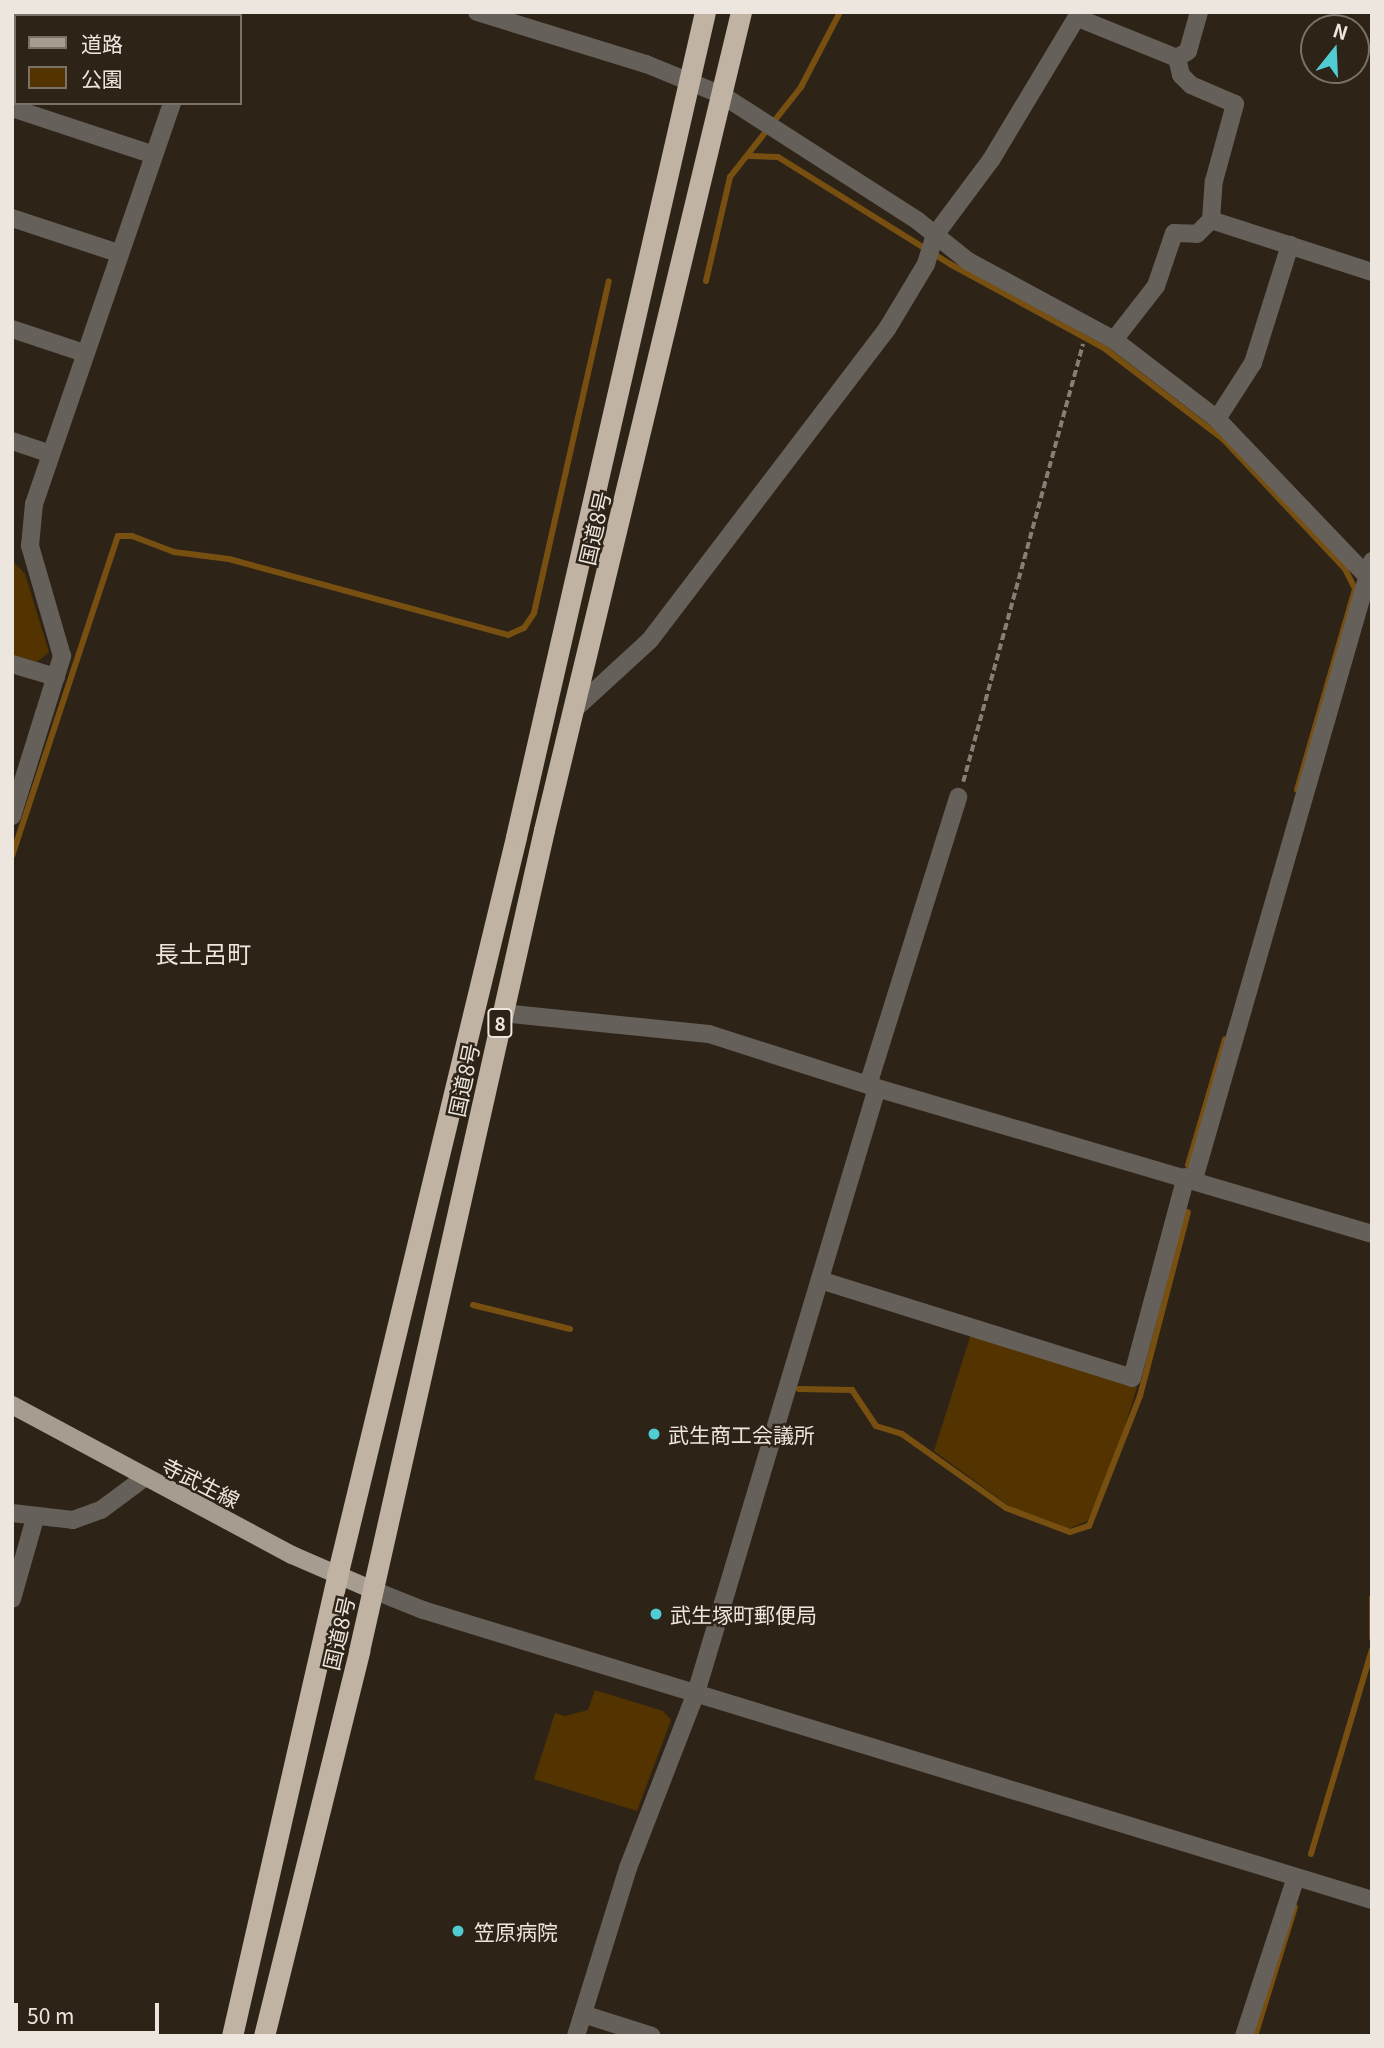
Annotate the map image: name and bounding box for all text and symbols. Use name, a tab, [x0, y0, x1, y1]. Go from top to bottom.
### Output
legend	[14, 14, 242, 105]
north arrow	[1300, 14, 1370, 84]
text: N	[1330, 15, 1352, 45]
text: 道路	[81, 28, 123, 58]
text: 公園	[81, 63, 123, 93]
street label: 国道8号	[573, 489, 615, 567]
district label: 長土呂町	[155, 939, 251, 967]
road number: 8	[486, 1007, 514, 1038]
street label: 国道8号	[443, 1041, 483, 1119]
place label: 武生商工会議所	[668, 1421, 815, 1447]
marker: 武生商工会議所	[646, 1426, 662, 1442]
street label: 寺武生線	[158, 1452, 244, 1512]
street label: 国道8号	[317, 1594, 359, 1672]
place label: 武生塚町郵便局	[670, 1601, 817, 1627]
marker: 武生塚町郵便局	[648, 1606, 664, 1622]
place label: 笠原病院	[474, 1918, 558, 1944]
marker: 笠原病院	[448, 1921, 468, 1941]
scale bar	[18, 1988, 163, 2032]
text: 50 m	[27, 2000, 74, 2030]

